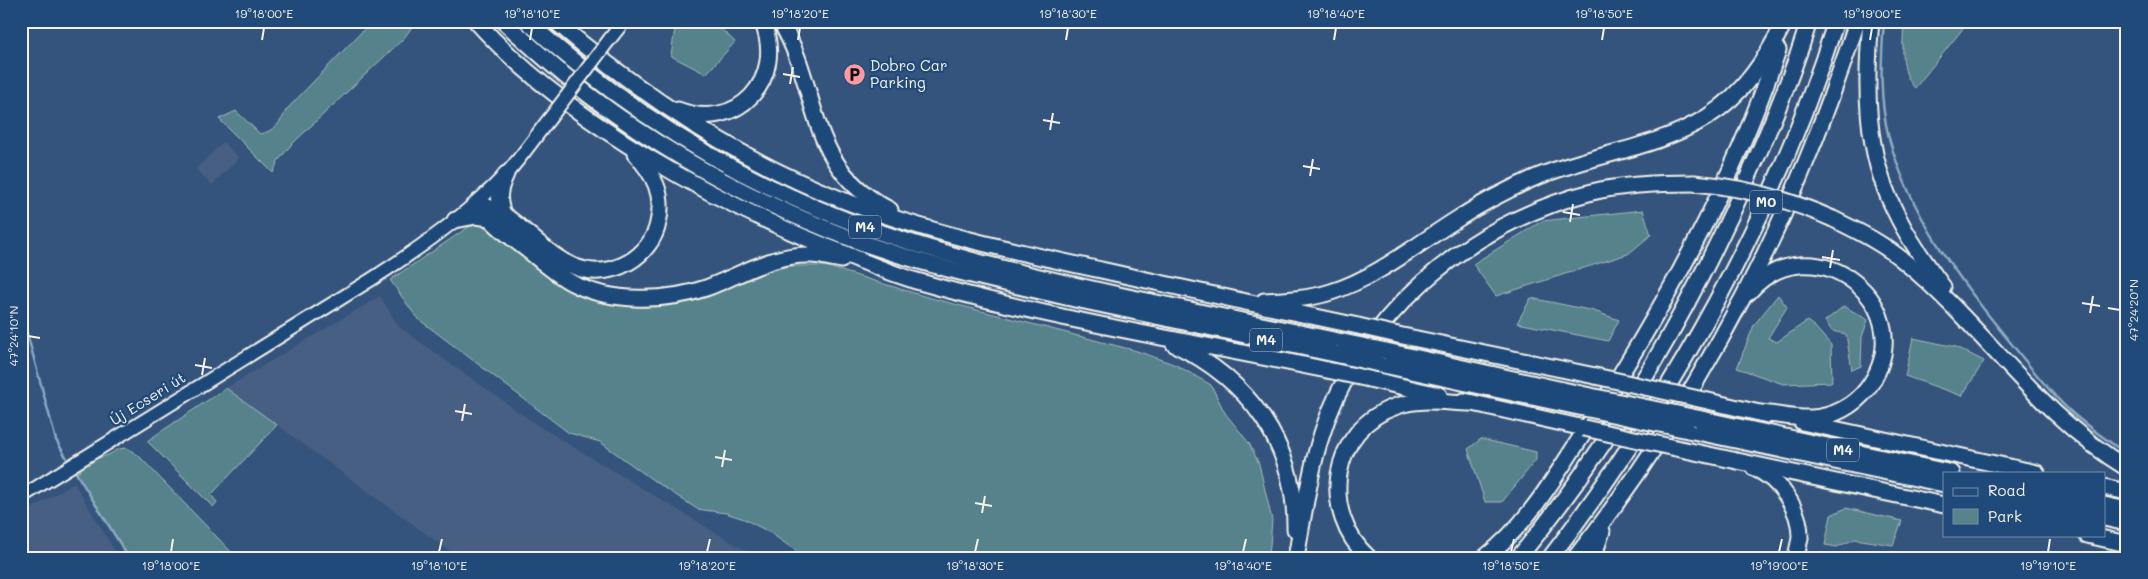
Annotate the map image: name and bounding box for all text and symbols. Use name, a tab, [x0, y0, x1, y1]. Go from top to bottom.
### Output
text: 19°18'00"E	[235, 5, 293, 21]
text: 19°18'10"E	[504, 5, 560, 21]
text: 19°18'20"E	[771, 5, 829, 21]
text: 19°18'30"E	[1039, 5, 1097, 21]
text: 19°18'40"E	[1307, 5, 1365, 21]
text: 19°18'50"E	[1575, 5, 1633, 21]
text: 19°19'00"E	[1843, 5, 1901, 21]
place label: Dobro Car Parking	[870, 55, 948, 92]
parking icon: Dobro Car Parking	[842, 63, 866, 87]
road number: M0	[1750, 190, 1782, 213]
road number: M4	[849, 216, 881, 238]
text: 47°24'20"N	[2125, 279, 2141, 341]
text: 47°24'10"N	[5, 306, 21, 366]
road number: M4	[1250, 328, 1282, 352]
street label: Új Ecseri út	[106, 367, 189, 429]
road number: M4	[1827, 438, 1859, 462]
legend	[1943, 472, 2106, 536]
text: Road	[1988, 480, 2025, 500]
text: Park	[1988, 506, 2022, 526]
text: 19°18'00"E	[142, 557, 200, 573]
text: 19°18'10"E	[411, 557, 467, 573]
text: 19°18'20"E	[678, 557, 736, 573]
text: 19°18'30"E	[946, 557, 1004, 573]
text: 19°18'40"E	[1214, 557, 1272, 573]
text: 19°18'50"E	[1482, 557, 1540, 573]
text: 19°19'00"E	[1750, 557, 1808, 573]
text: 19°19'10"E	[2020, 557, 2076, 573]

